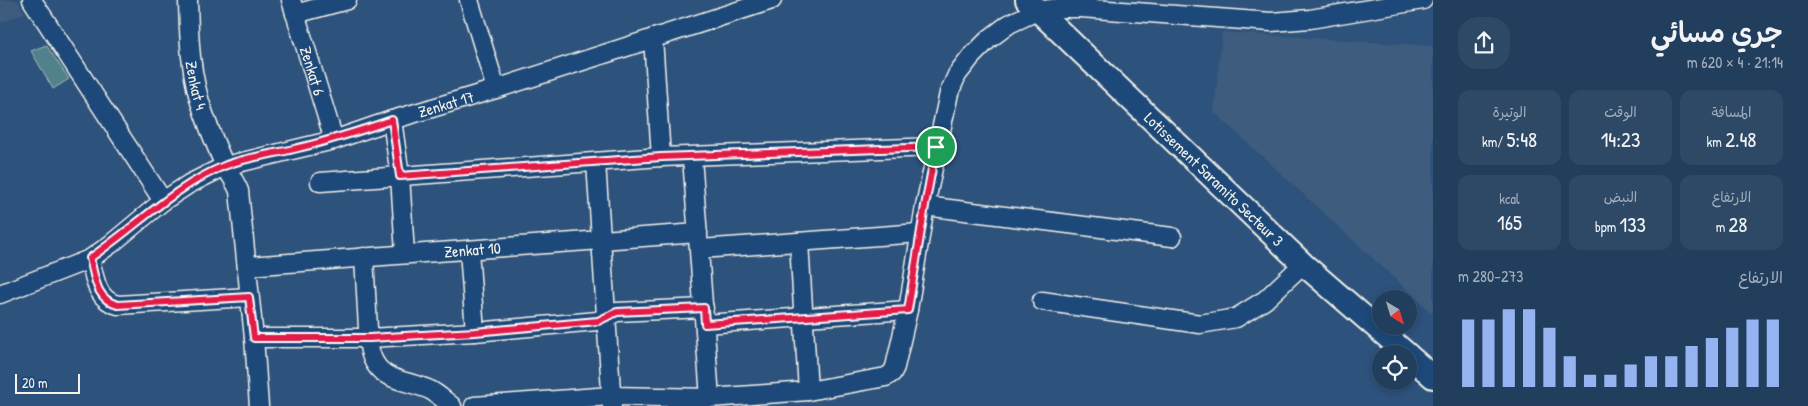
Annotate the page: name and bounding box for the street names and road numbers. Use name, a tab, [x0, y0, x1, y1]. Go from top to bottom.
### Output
street label: Zenkat 6	[295, 43, 331, 98]
street label: Zenkat 4	[181, 59, 213, 113]
street label: Zenkat 17	[415, 85, 477, 123]
street label: Lotissement Saramito Secteur 3	[1140, 107, 1289, 251]
street label: Zenkat 10	[443, 236, 502, 263]

